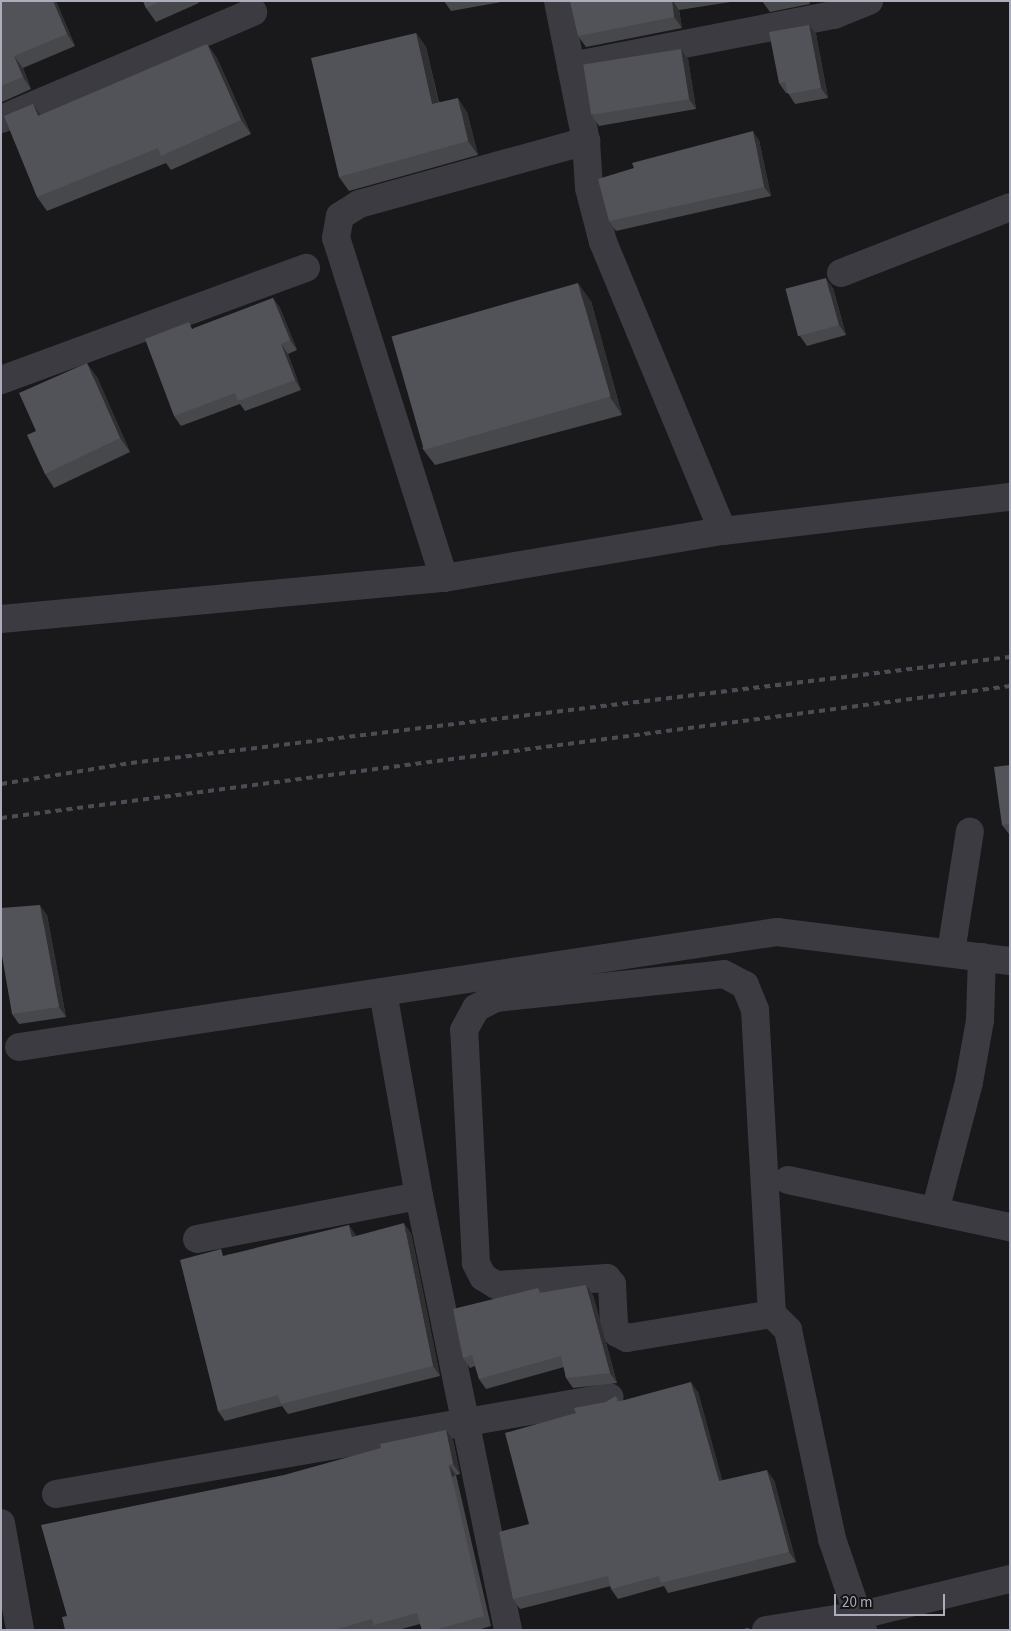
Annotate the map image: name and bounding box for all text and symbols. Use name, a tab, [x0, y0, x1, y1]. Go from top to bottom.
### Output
scale bar	[836, 1584, 947, 1616]
text: 20 m	[842, 1592, 872, 1613]

